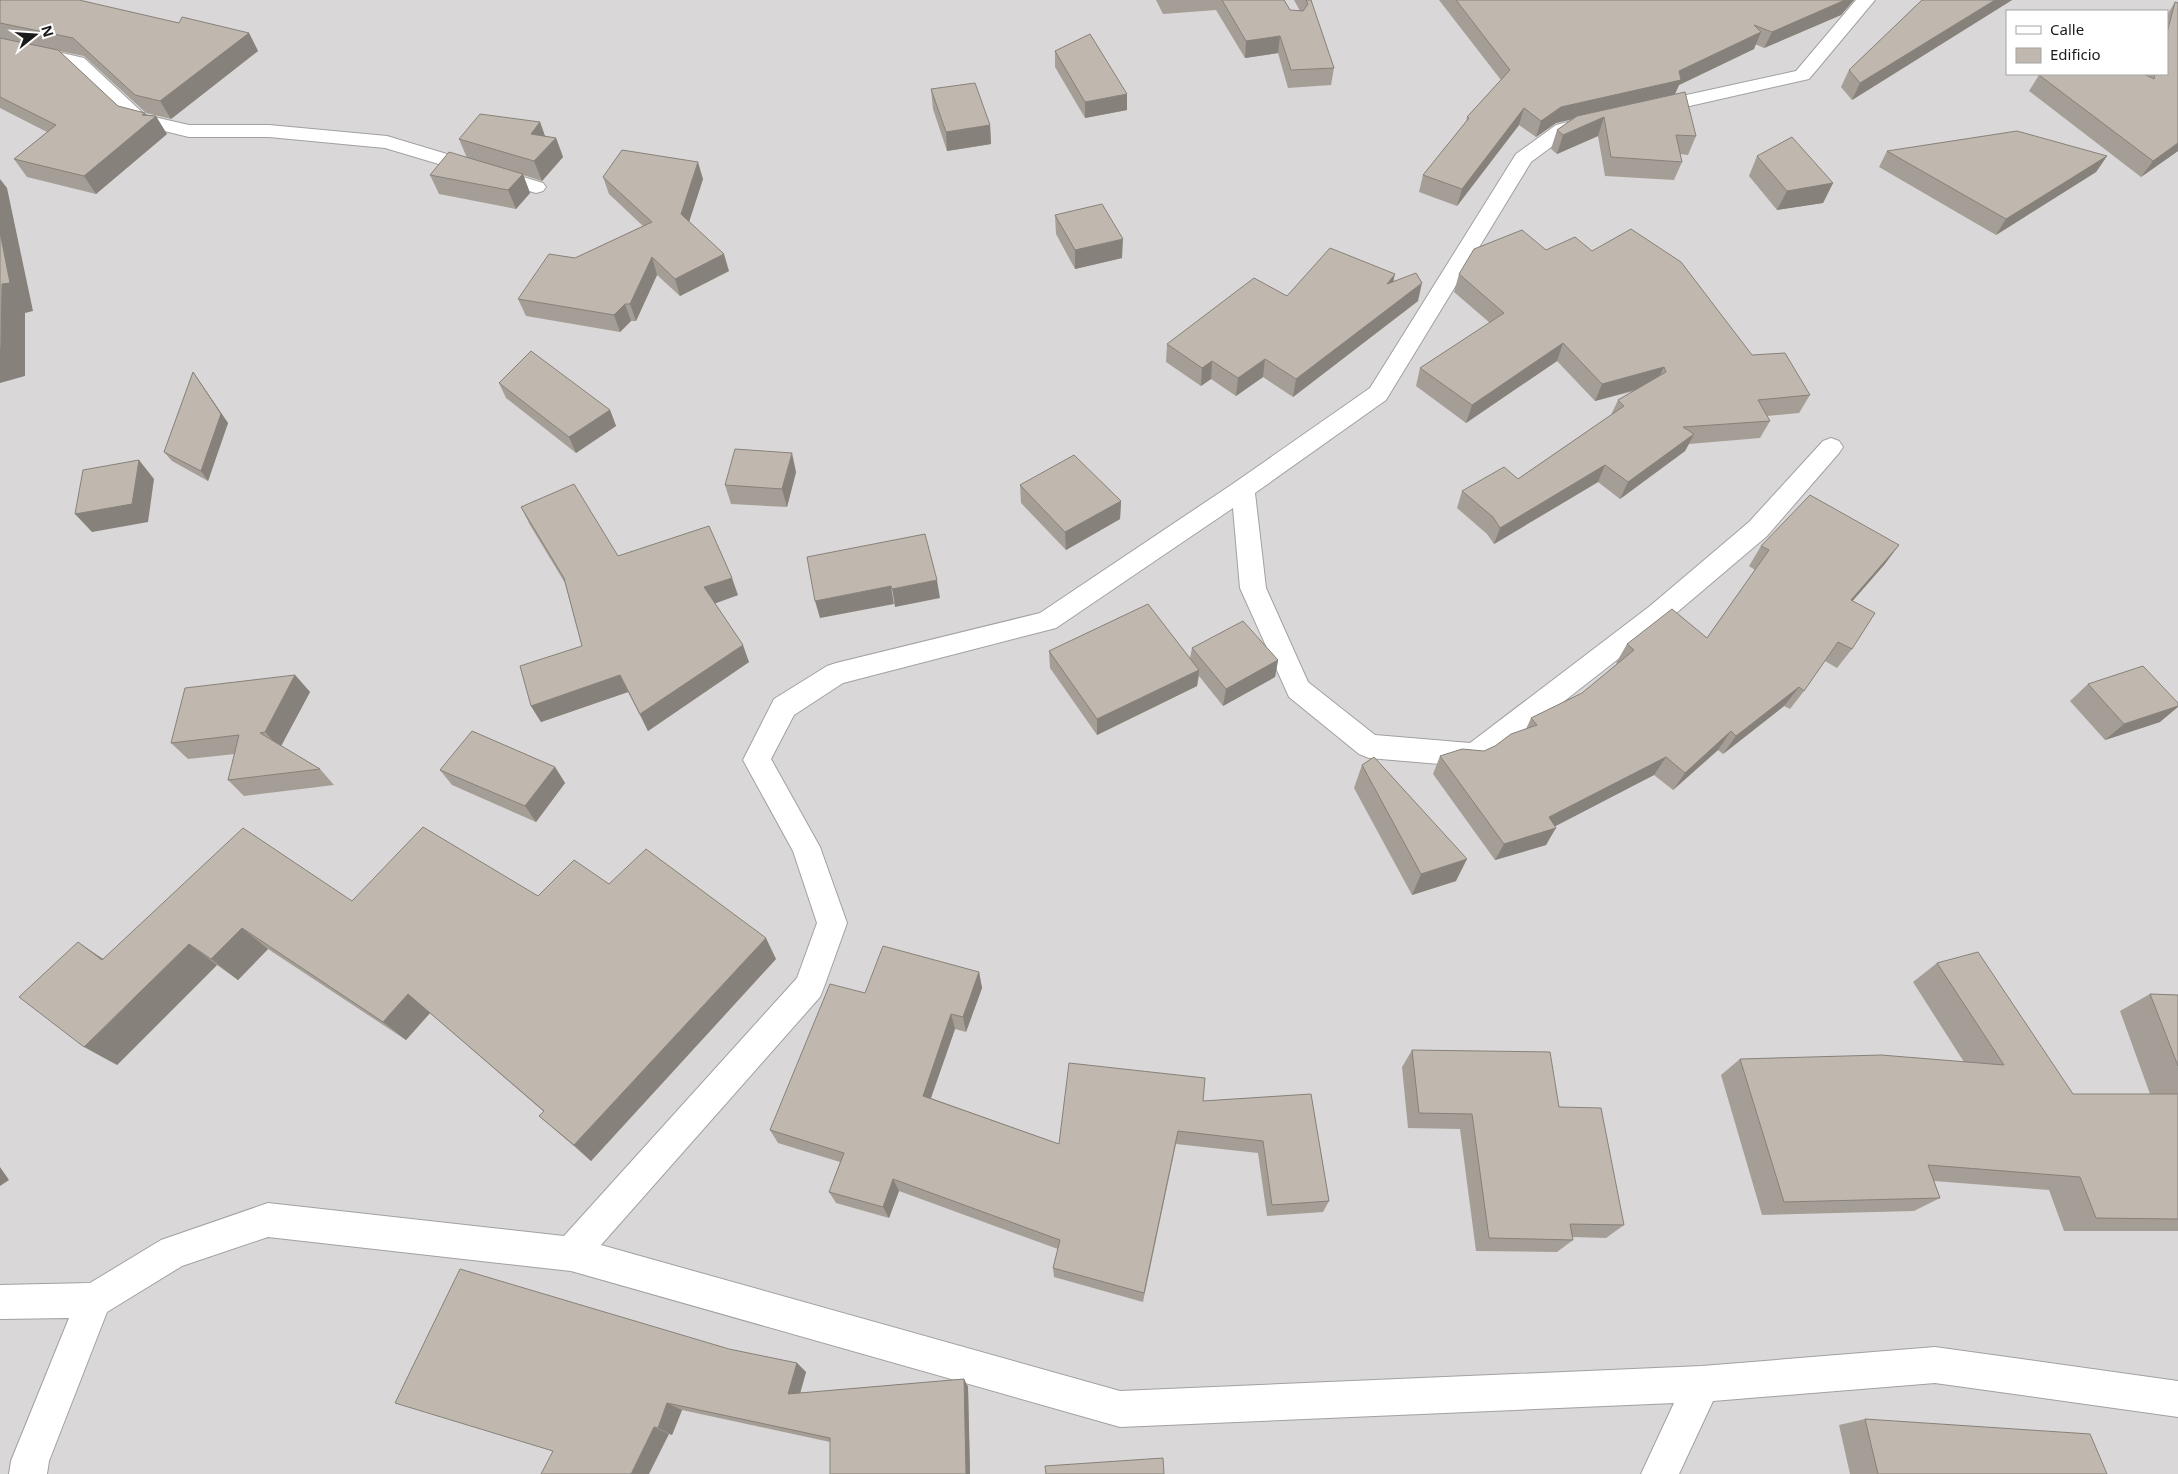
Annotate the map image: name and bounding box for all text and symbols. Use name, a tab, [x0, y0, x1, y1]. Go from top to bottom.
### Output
north arrow	[10, 10, 60, 60]
legend	[2006, 10, 2168, 75]
text: Calle	[2050, 19, 2084, 39]
text: N	[37, 23, 59, 39]
text: Edificio	[2050, 44, 2101, 64]

